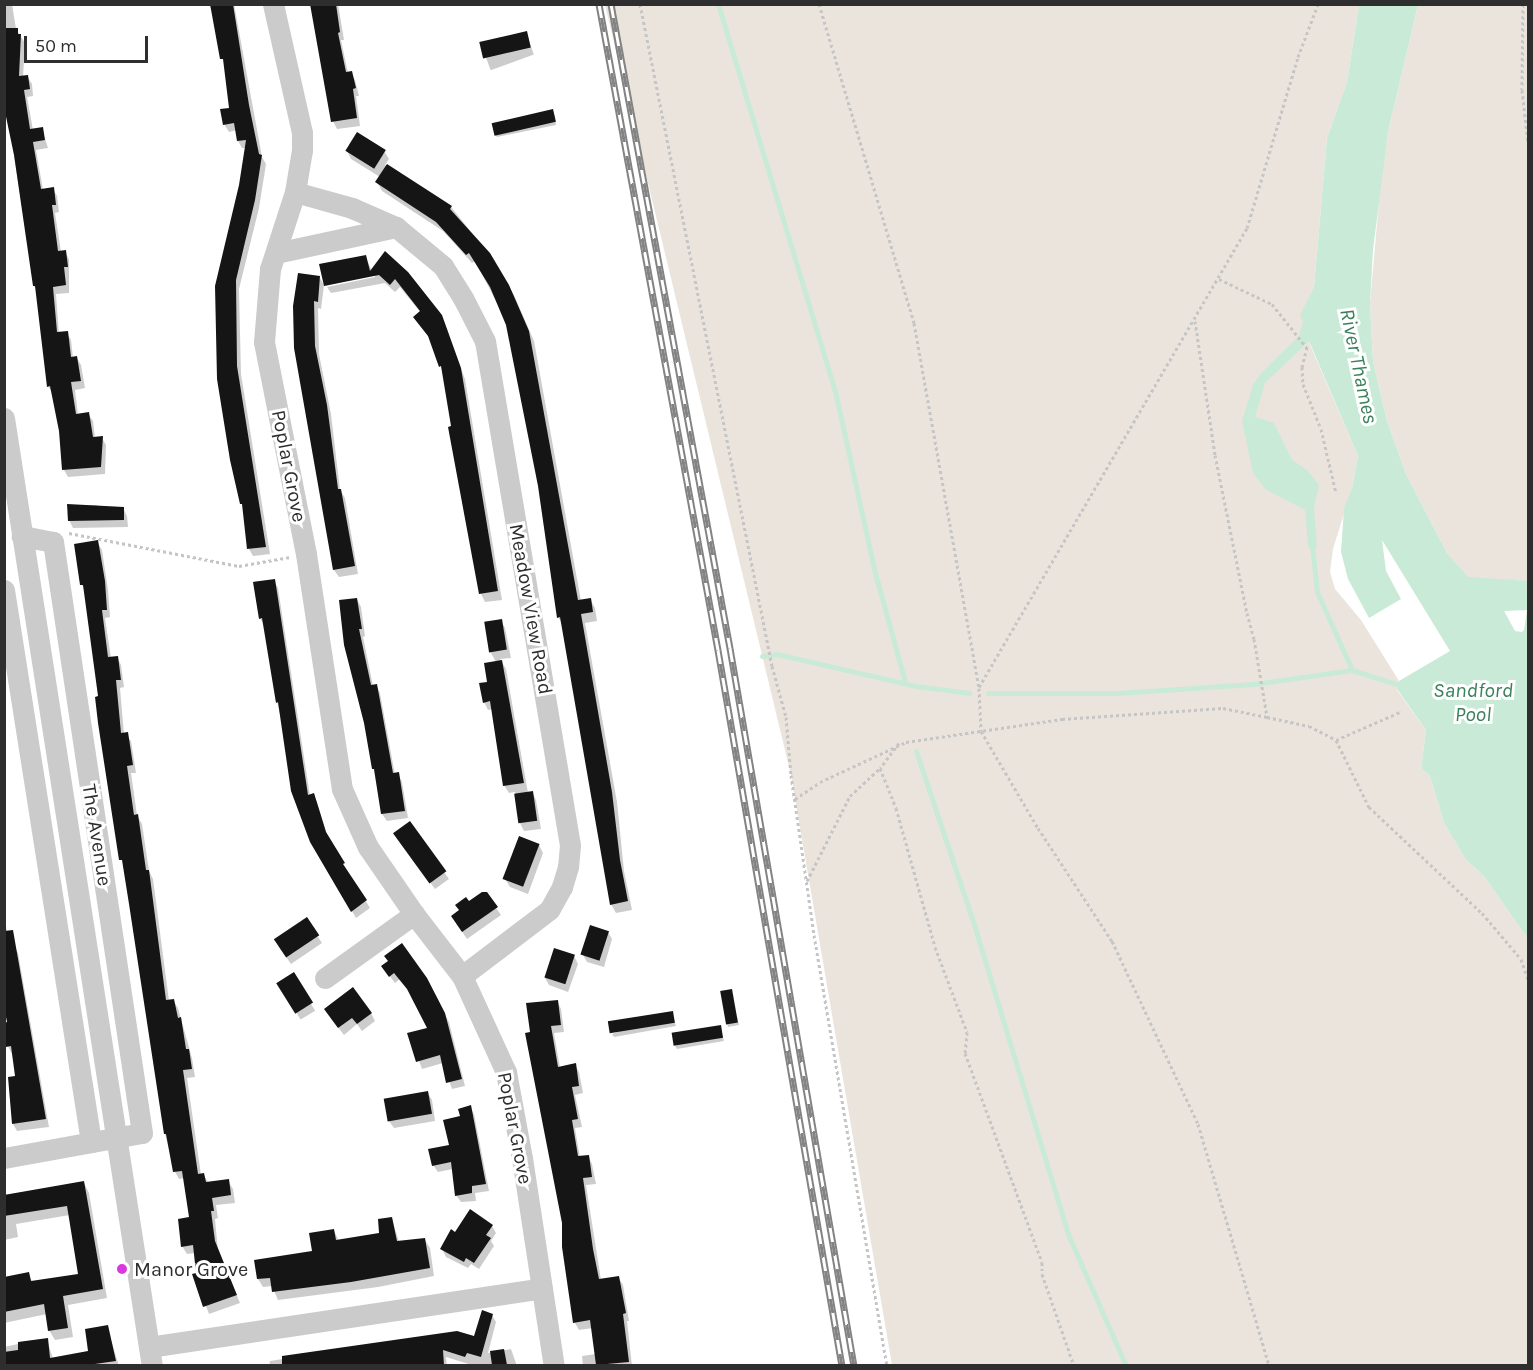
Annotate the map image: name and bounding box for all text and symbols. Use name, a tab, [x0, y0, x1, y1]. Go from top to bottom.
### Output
scale bar	[27, 24, 152, 62]
text: 50 m	[35, 35, 77, 57]
water label: River Thames	[1335, 306, 1383, 426]
street label: Poplar Grove	[266, 408, 312, 524]
street label: Meadow View Road	[504, 522, 558, 696]
water label: Sandford Pool	[1433, 677, 1513, 727]
street label: The Avenue	[77, 782, 117, 888]
street label: Poplar Grove	[492, 1070, 538, 1186]
place label: Manor Grove	[134, 1257, 248, 1281]
marker: Manor Grove	[115, 1262, 129, 1276]

